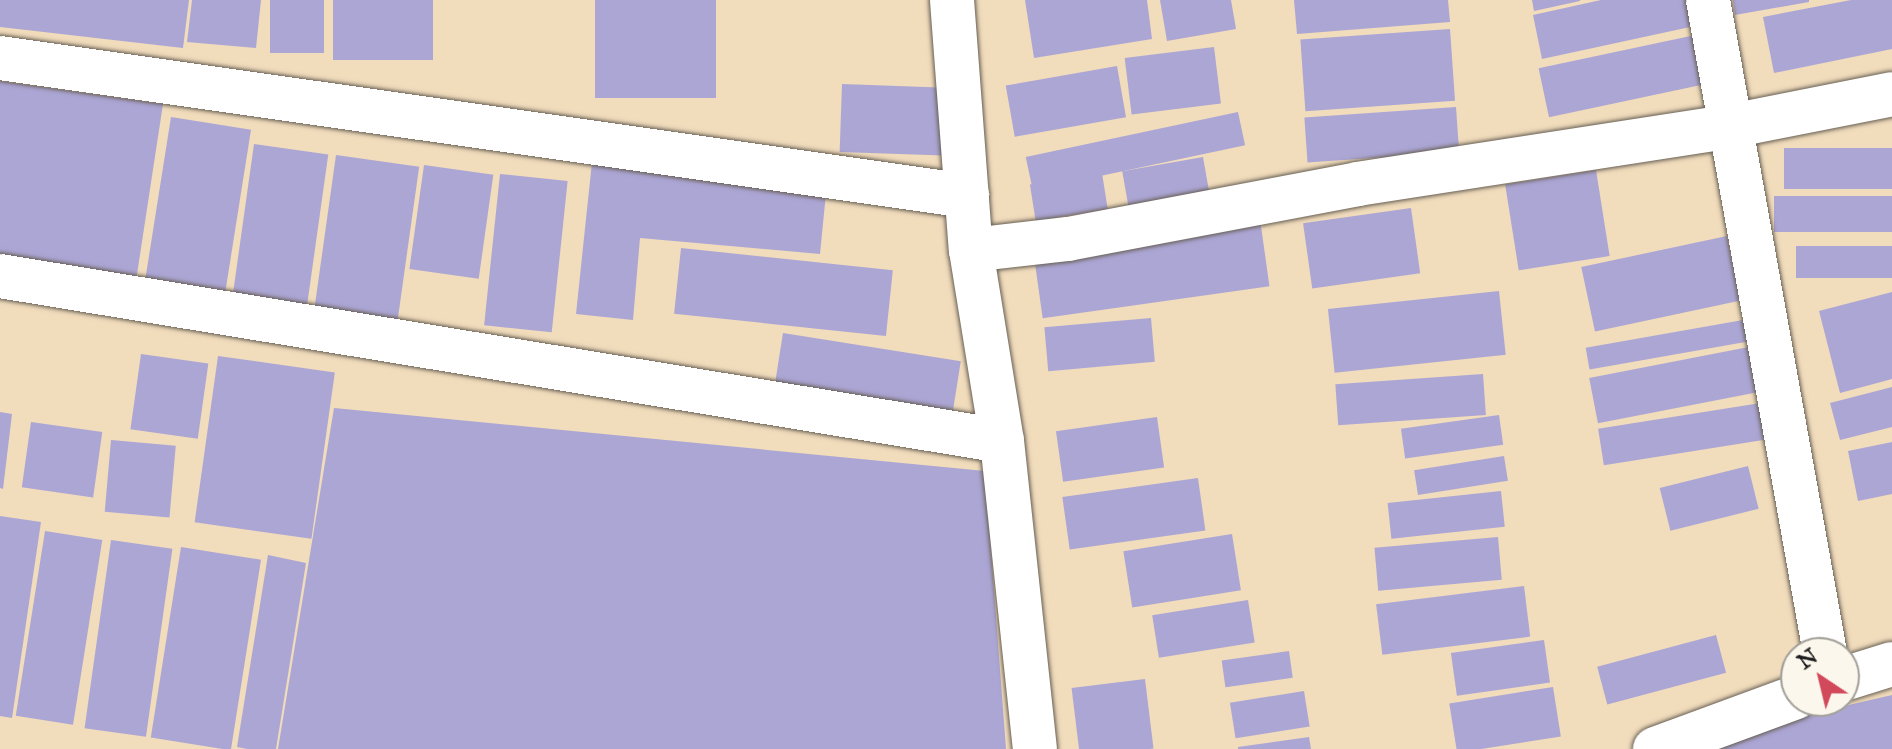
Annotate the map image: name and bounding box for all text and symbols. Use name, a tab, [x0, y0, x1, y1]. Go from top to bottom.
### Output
north arrow	[1780, 637, 1860, 717]
text: N	[1792, 642, 1822, 675]

